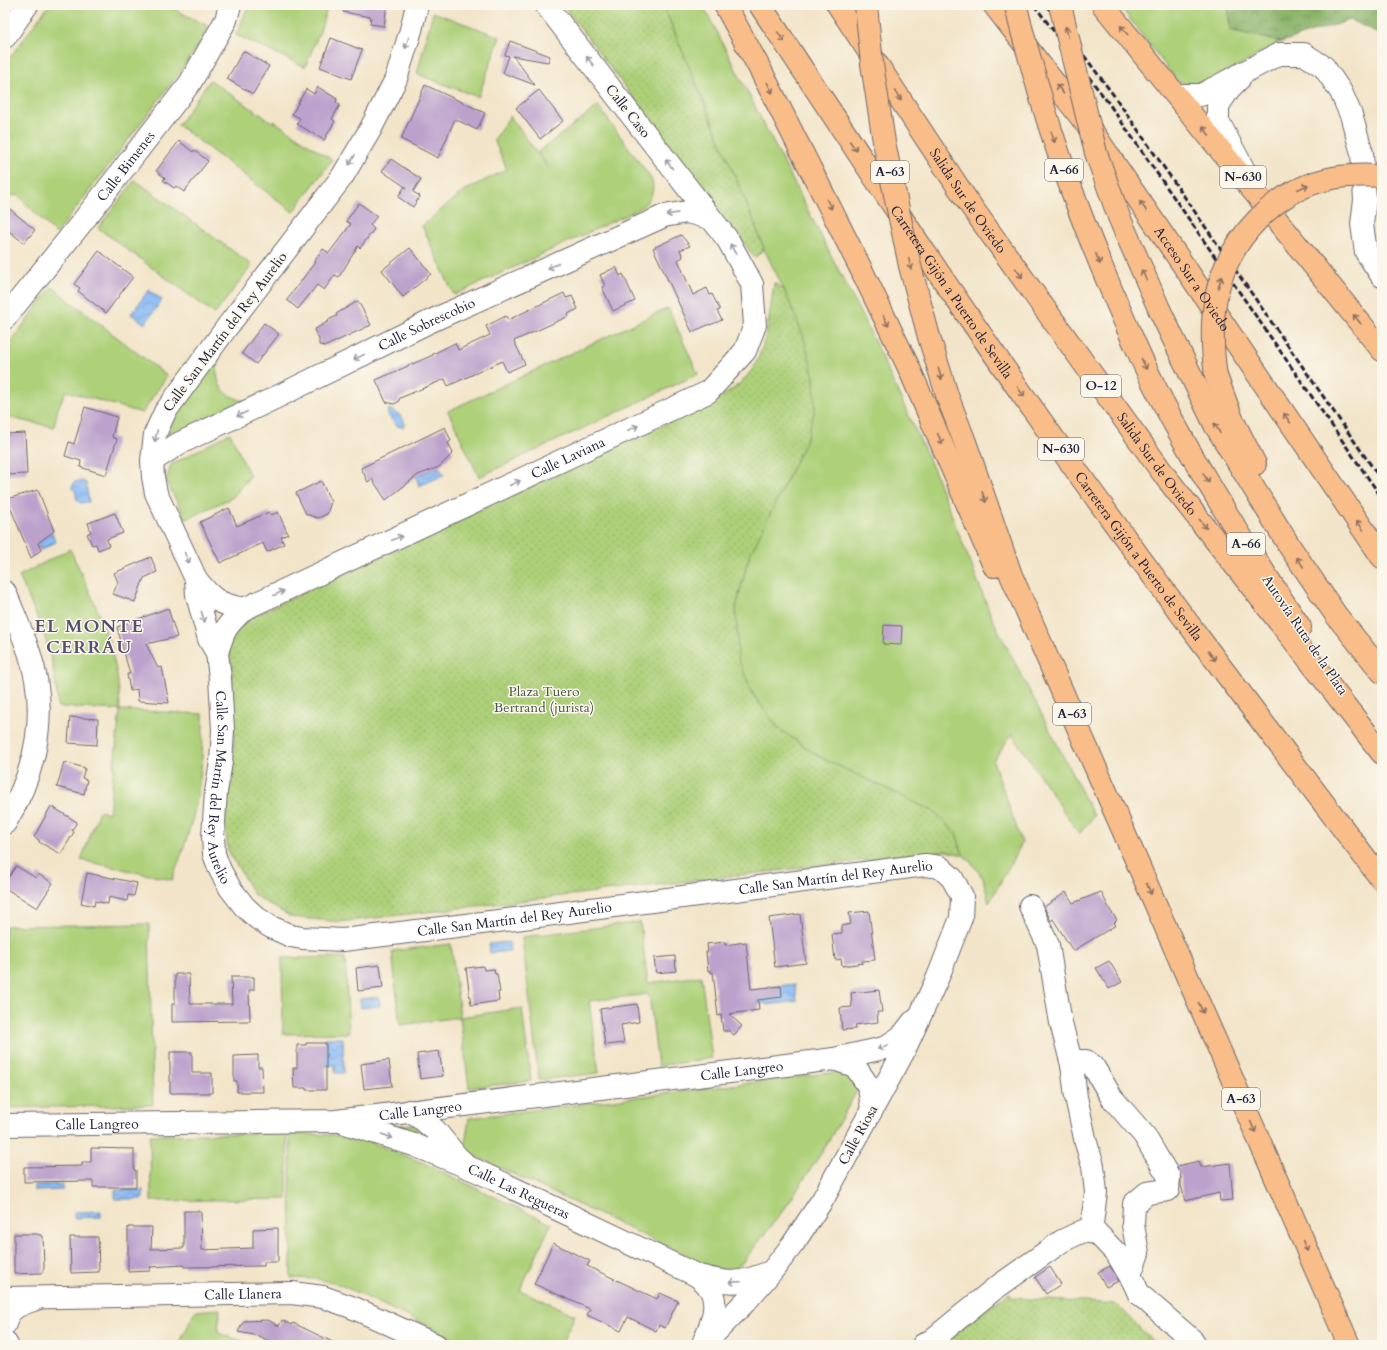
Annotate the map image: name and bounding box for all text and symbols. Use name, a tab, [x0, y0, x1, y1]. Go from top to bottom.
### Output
one-way arrow	[1119, 25, 1128, 36]
one-way arrow	[1063, 26, 1070, 39]
one-way arrow	[777, 32, 785, 43]
one-way arrow	[403, 36, 410, 49]
one-way arrow	[585, 56, 594, 67]
street label: Calle Caso	[601, 80, 655, 142]
one-way arrow	[767, 82, 774, 94]
one-way arrow	[1055, 83, 1064, 94]
one-way arrow	[895, 90, 903, 102]
one-way arrow	[1201, 126, 1210, 137]
street label: Calle Bimenes	[92, 127, 159, 205]
one-way arrow	[1050, 130, 1057, 143]
one-way arrow	[849, 140, 857, 151]
street label: Salida Sur de Oviedo	[925, 144, 1011, 257]
one-way arrow	[348, 154, 356, 166]
one-way arrow	[665, 159, 673, 170]
road number: A-66	[1045, 159, 1083, 181]
road number: A-63	[871, 161, 909, 183]
road number: N-630	[1220, 166, 1266, 188]
one-way arrow	[1297, 183, 1309, 190]
one-way arrow	[825, 198, 833, 210]
street label: Carretera Gijón a Puerto de Sevilla	[886, 201, 1018, 382]
one-way arrow	[1139, 201, 1147, 212]
one-way arrow	[666, 211, 679, 219]
street label: Acceso Sur a Oviedo	[1150, 222, 1235, 335]
one-way arrow	[729, 243, 736, 255]
street label: Calle San Martín del Rey Aurelio	[159, 248, 292, 416]
one-way arrow	[1094, 252, 1102, 264]
one-way arrow	[906, 257, 914, 270]
one-way arrow	[547, 263, 559, 270]
one-way arrow	[1015, 267, 1023, 278]
one-way arrow	[1140, 270, 1148, 282]
one-way arrow	[1217, 276, 1224, 289]
street label: Calle Sobrescobio	[375, 293, 478, 355]
one-way arrow	[1353, 314, 1362, 325]
one-way arrow	[883, 315, 890, 327]
one-way arrow	[353, 354, 365, 361]
one-way arrow	[1141, 358, 1148, 370]
one-way arrow	[937, 367, 944, 380]
road number: O-12	[1081, 375, 1121, 397]
one-way arrow	[1017, 386, 1025, 397]
street label: Salida Sur de Oviedo	[1113, 409, 1202, 519]
one-way arrow	[236, 411, 248, 418]
one-way arrow	[1283, 412, 1291, 423]
one-way arrow	[1213, 422, 1221, 434]
one-way arrow	[626, 424, 638, 431]
one-way arrow	[151, 429, 159, 442]
street label: Calle Laviana	[528, 432, 608, 483]
one-way arrow	[936, 433, 944, 445]
road number: N-630	[1038, 438, 1084, 460]
street label: Carretera Gijón a Puerto de Sevilla	[1071, 468, 1207, 645]
one-way arrow	[1203, 472, 1211, 484]
one-way arrow	[509, 479, 521, 486]
one-way arrow	[981, 490, 988, 503]
one-way arrow	[1199, 519, 1208, 530]
one-way arrow	[1356, 520, 1364, 531]
road number: A-66	[1227, 533, 1265, 555]
one-way arrow	[391, 534, 403, 541]
one-way arrow	[184, 552, 191, 564]
one-way arrow	[1296, 557, 1304, 568]
street label: Autovía Ruta de la Plata	[1258, 571, 1352, 699]
one-way arrow	[273, 589, 285, 596]
one-way arrow	[200, 610, 207, 623]
district label: EL MONTE CERRÁU	[34, 614, 144, 660]
one-way arrow	[1208, 650, 1216, 661]
park label: Plaza Tuero Bertrand (jurista)	[494, 682, 594, 717]
street label: Calle San Martín del Rey Aurelio	[203, 690, 236, 888]
road number: A-63	[1053, 703, 1091, 725]
street label: Calle San Martín del Rey Aurelio	[737, 856, 935, 899]
one-way arrow	[1146, 882, 1153, 894]
street label: Calle San Martín del Rey Aurelio	[416, 897, 613, 940]
one-way arrow	[1198, 1002, 1205, 1014]
one-way arrow	[877, 1043, 889, 1051]
street label: Calle Langreo	[699, 1056, 785, 1085]
road number: A-63	[1222, 1088, 1260, 1110]
street label: Calle Langreo	[378, 1096, 463, 1125]
street label: Calle Riosa	[834, 1102, 882, 1168]
street label: Calle Langreo	[55, 1114, 139, 1134]
one-way arrow	[1250, 1121, 1258, 1133]
one-way arrow	[380, 1133, 393, 1140]
street label: Calle Las Regueras	[465, 1159, 573, 1223]
one-way arrow	[1302, 1240, 1310, 1252]
one-way arrow	[729, 1278, 742, 1285]
street label: Calle Llanera	[204, 1284, 282, 1304]

